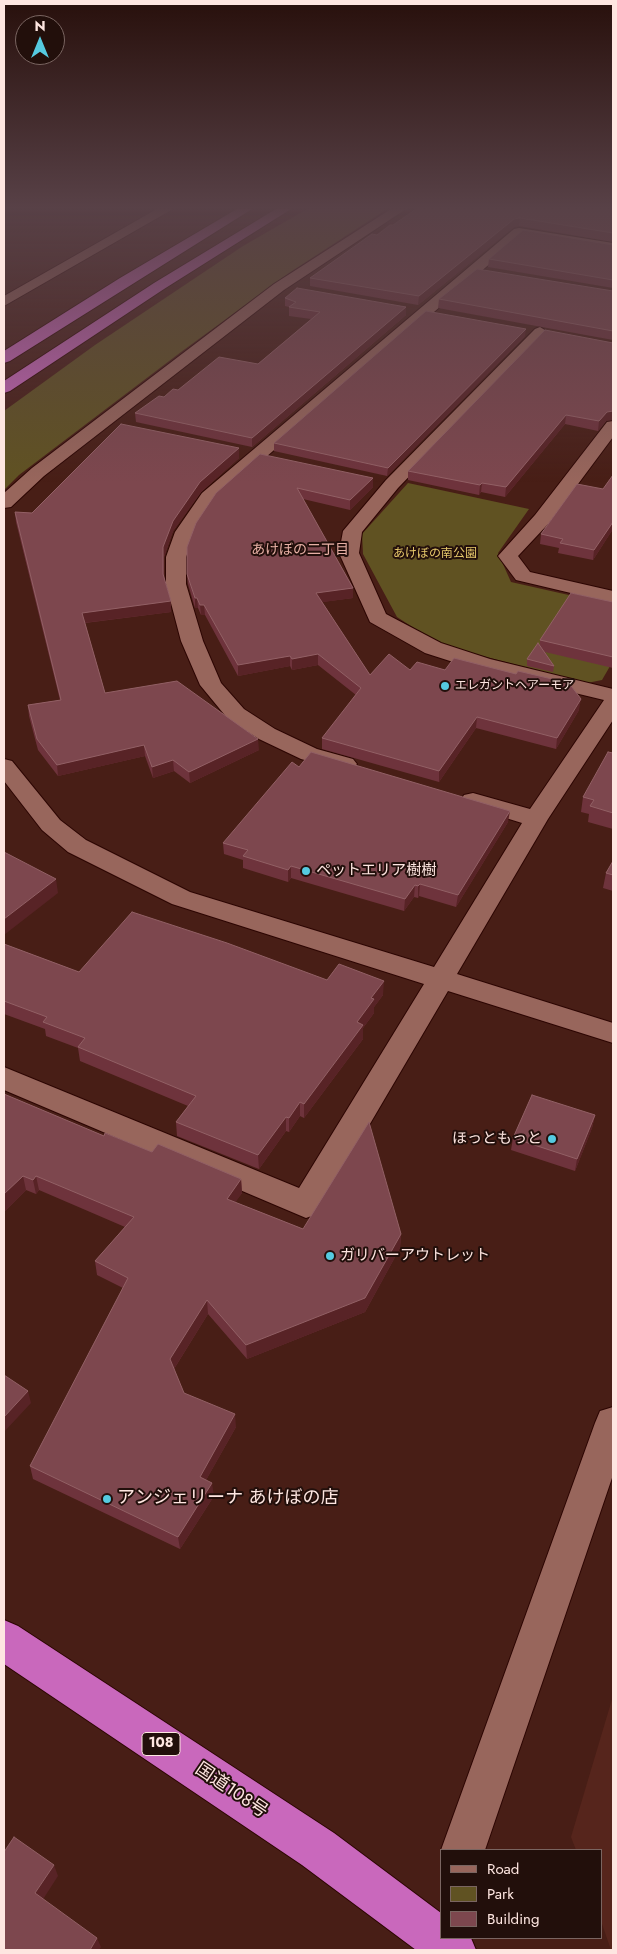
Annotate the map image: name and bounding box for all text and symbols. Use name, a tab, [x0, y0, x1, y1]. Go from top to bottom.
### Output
north arrow	[15, 15, 65, 65]
text: N	[34, 16, 46, 36]
district label: あけぼの二丁目	[251, 543, 349, 559]
park label: あけぼの南公園	[393, 547, 477, 561]
place label: エレガントヘアーモア	[455, 679, 574, 693]
marker: エレガントヘアーモア	[439, 680, 451, 692]
place label: ペットエリア樹樹	[316, 862, 436, 880]
marker: ペットエリア樹樹	[300, 865, 312, 877]
place label: ほっともっと	[452, 1130, 542, 1148]
marker: ほっともっと	[546, 1133, 558, 1145]
place label: ガリバーアウトレット	[340, 1247, 490, 1265]
marker: ガリバーアウトレット	[324, 1250, 336, 1262]
place label: アンジェリーナ あけぼの店	[117, 1488, 338, 1510]
marker: アンジェリーナ あけぼの店	[101, 1493, 113, 1505]
road number: 108	[142, 1732, 180, 1756]
street label: 国道108号	[191, 1759, 271, 1823]
legend	[440, 1849, 602, 1939]
text: Road	[487, 1858, 519, 1880]
text: Park	[487, 1883, 514, 1905]
text: Building	[487, 1908, 539, 1930]

